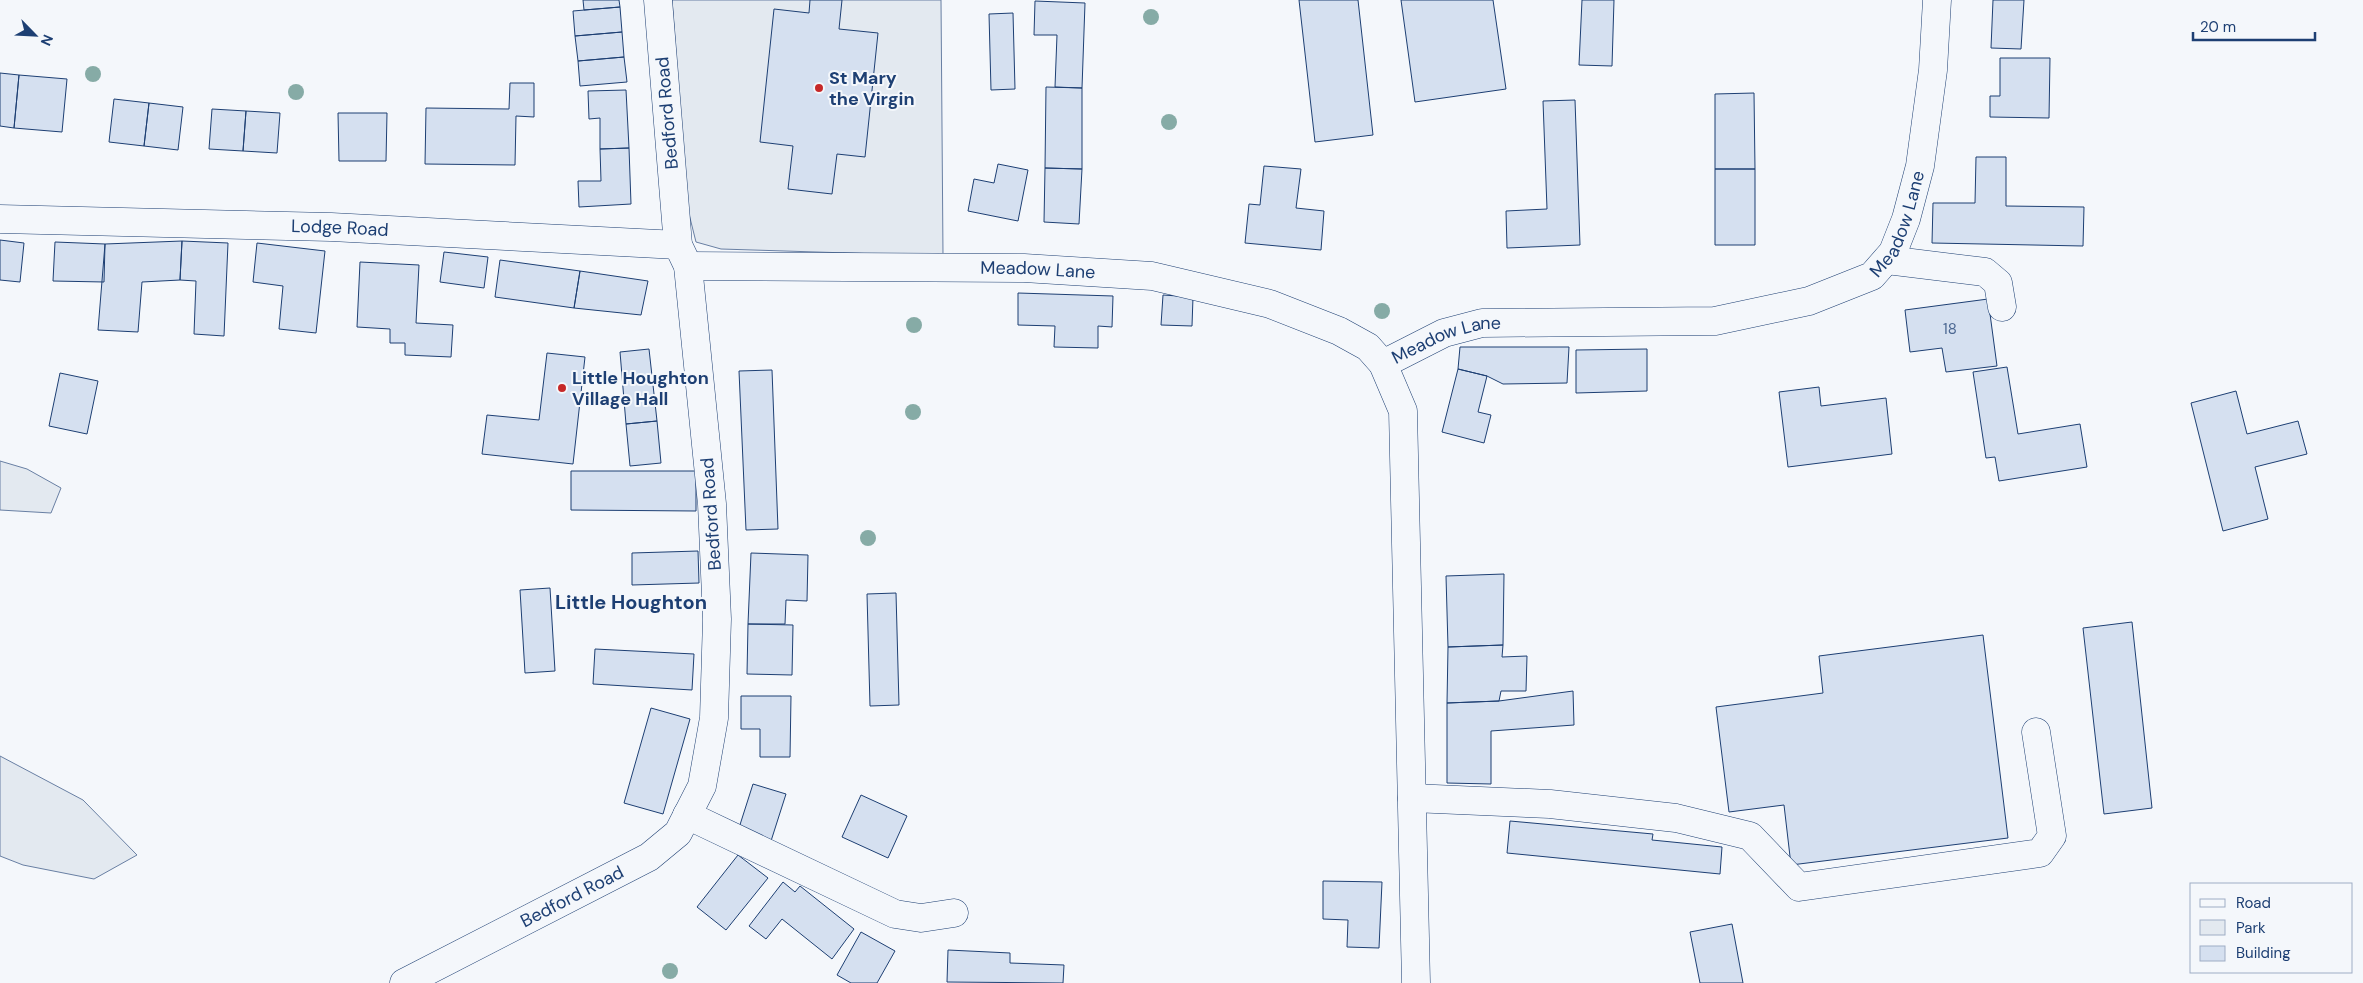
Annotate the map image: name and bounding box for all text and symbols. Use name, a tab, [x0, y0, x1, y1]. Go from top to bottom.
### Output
north arrow	[10, 10, 60, 60]
scale bar	[2193, 10, 2316, 42]
text: 20 m	[2200, 17, 2236, 37]
text: N	[37, 32, 57, 49]
street label: Bedford Road	[650, 56, 684, 170]
place label: St Mary the Virgin	[829, 66, 915, 111]
marker: St Mary the Virgin	[813, 82, 825, 94]
street label: Meadow Lane	[1864, 168, 1930, 283]
street label: Lodge Road	[291, 214, 389, 242]
street label: Meadow Lane	[980, 256, 1096, 284]
street label: Meadow Lane	[1388, 311, 1501, 370]
house number: 18	[1943, 319, 1957, 339]
place label: Little Houghton Village Hall	[572, 366, 709, 411]
marker: Little Houghton Village Hall	[556, 382, 568, 394]
street label: Bedford Road	[695, 457, 727, 571]
district label: Little Houghton	[555, 589, 707, 615]
street label: Bedford Road	[516, 860, 628, 933]
legend	[2190, 883, 2353, 973]
text: Road	[2236, 893, 2271, 913]
text: Park	[2236, 918, 2266, 938]
text: Building	[2236, 943, 2291, 963]

